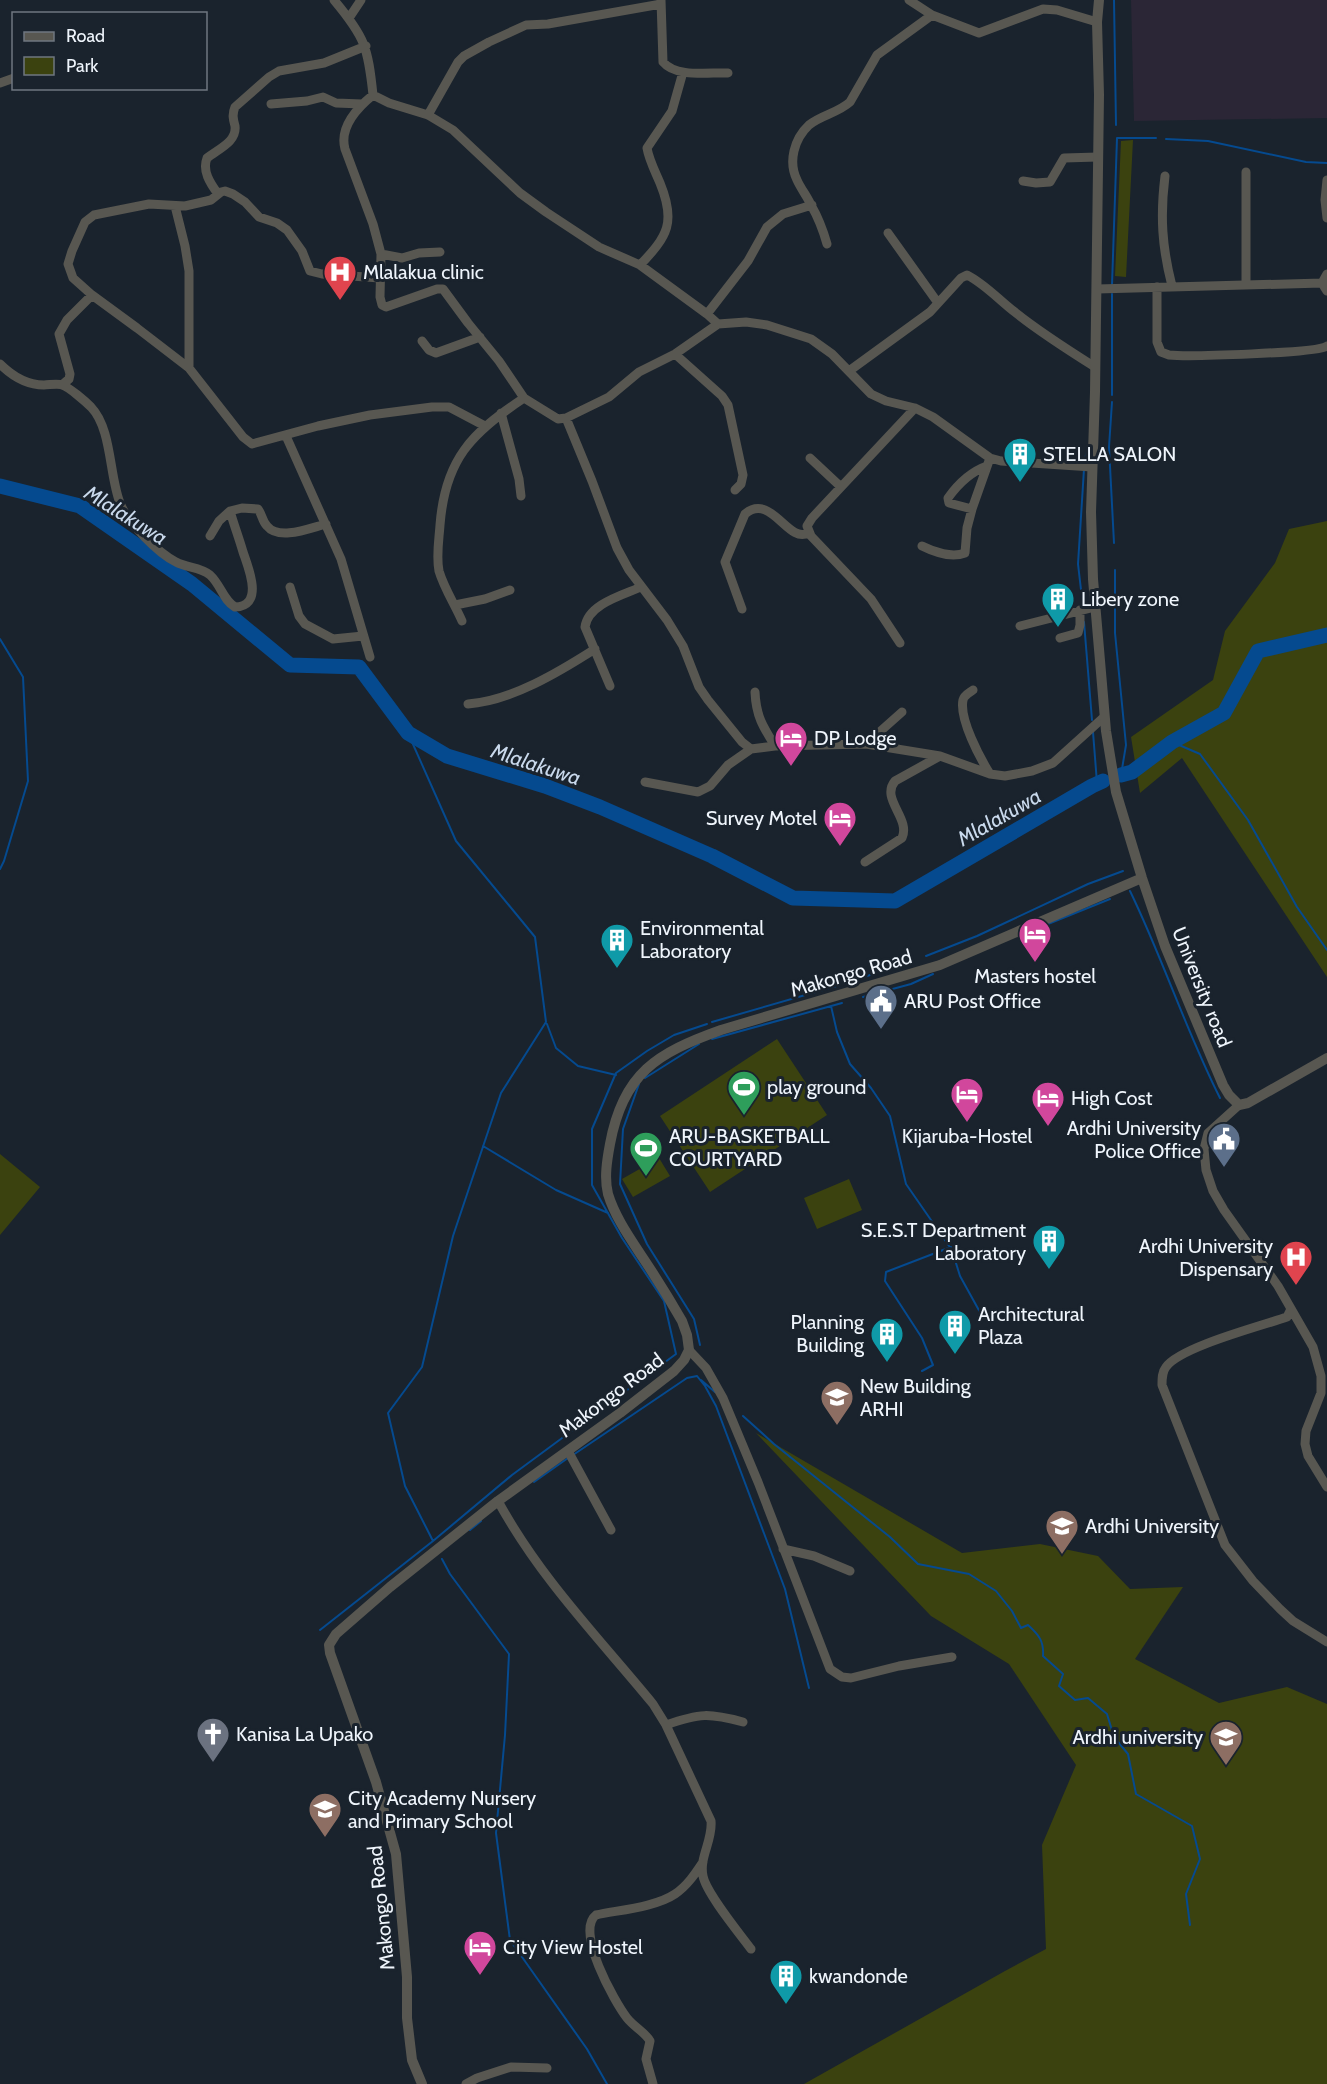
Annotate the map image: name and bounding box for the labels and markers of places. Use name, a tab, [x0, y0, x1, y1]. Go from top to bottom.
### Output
hospital icon: Mlalakua clinic	[322, 254, 358, 301]
place label: Mlalakua clinic	[363, 260, 484, 284]
building icon: STELLA SALON	[1002, 436, 1038, 483]
place label: STELLA SALON	[1043, 442, 1176, 466]
building icon: Libery zone	[1040, 581, 1076, 628]
place label: Libery zone	[1081, 587, 1179, 611]
hotel icon: DP Lodge	[773, 720, 809, 767]
place label: DP Lodge	[814, 726, 897, 750]
hotel icon: Survey Motel	[822, 800, 858, 847]
place label: Survey Motel	[706, 806, 817, 830]
place label: Environmental Laboratory	[640, 916, 764, 963]
hotel icon: Masters hostel	[1017, 916, 1053, 963]
building icon: Environmental Laboratory	[599, 922, 635, 969]
place label: Masters hostel	[974, 964, 1096, 988]
public building icon: ARU Post Office	[863, 983, 899, 1030]
place label: ARU Post Office	[904, 989, 1041, 1013]
sports icon: play ground	[726, 1069, 762, 1116]
place label: play ground	[767, 1075, 866, 1099]
hotel icon: Kijaruba-Hostel	[949, 1076, 985, 1123]
hotel icon: High Cost	[1030, 1080, 1066, 1127]
place label: High Cost	[1071, 1086, 1153, 1110]
place label: Ardhi University Police Office	[1067, 1116, 1201, 1163]
public building icon: Ardhi University Police Office	[1206, 1121, 1242, 1168]
place label: ARU-BASKETBALL COURTYARD	[669, 1124, 830, 1171]
place label: Kijaruba-Hostel	[902, 1124, 1033, 1148]
sports icon: ARU-BASKETBALL COURTYARD	[628, 1130, 664, 1177]
place label: S.E.S.T Department Laboratory	[861, 1218, 1026, 1265]
building icon: S.E.S.T Department Laboratory	[1031, 1223, 1067, 1270]
place label: Ardhi University Dispensary	[1139, 1234, 1273, 1281]
hospital icon: Ardhi University Dispensary	[1278, 1239, 1314, 1286]
place label: Architectural Plaza	[978, 1302, 1085, 1349]
building icon: Architectural Plaza	[937, 1308, 973, 1355]
place label: Planning Building	[791, 1310, 865, 1357]
building icon: Planning Building	[869, 1316, 905, 1363]
place label: New Building ARHI	[860, 1374, 972, 1421]
school or university icon: New Building ARHI	[819, 1379, 855, 1426]
school or university icon: Ardhi University	[1044, 1508, 1080, 1555]
place label: Ardhi University	[1085, 1514, 1219, 1538]
church icon: Kanisa La Upako	[195, 1716, 231, 1763]
school or university icon: Ardhi university	[1208, 1719, 1244, 1766]
place label: Kanisa La Upako	[236, 1722, 373, 1746]
place label: Ardhi university	[1072, 1725, 1203, 1749]
place label: City Academy Nursery and Primary School	[348, 1786, 536, 1833]
school or university icon: City Academy Nursery and Primary School	[307, 1791, 343, 1838]
hotel icon: City View Hostel	[462, 1929, 498, 1976]
place label: City View Hostel	[503, 1935, 643, 1959]
building icon: kwandonde	[768, 1958, 804, 2005]
place label: kwandonde	[809, 1964, 908, 1988]

